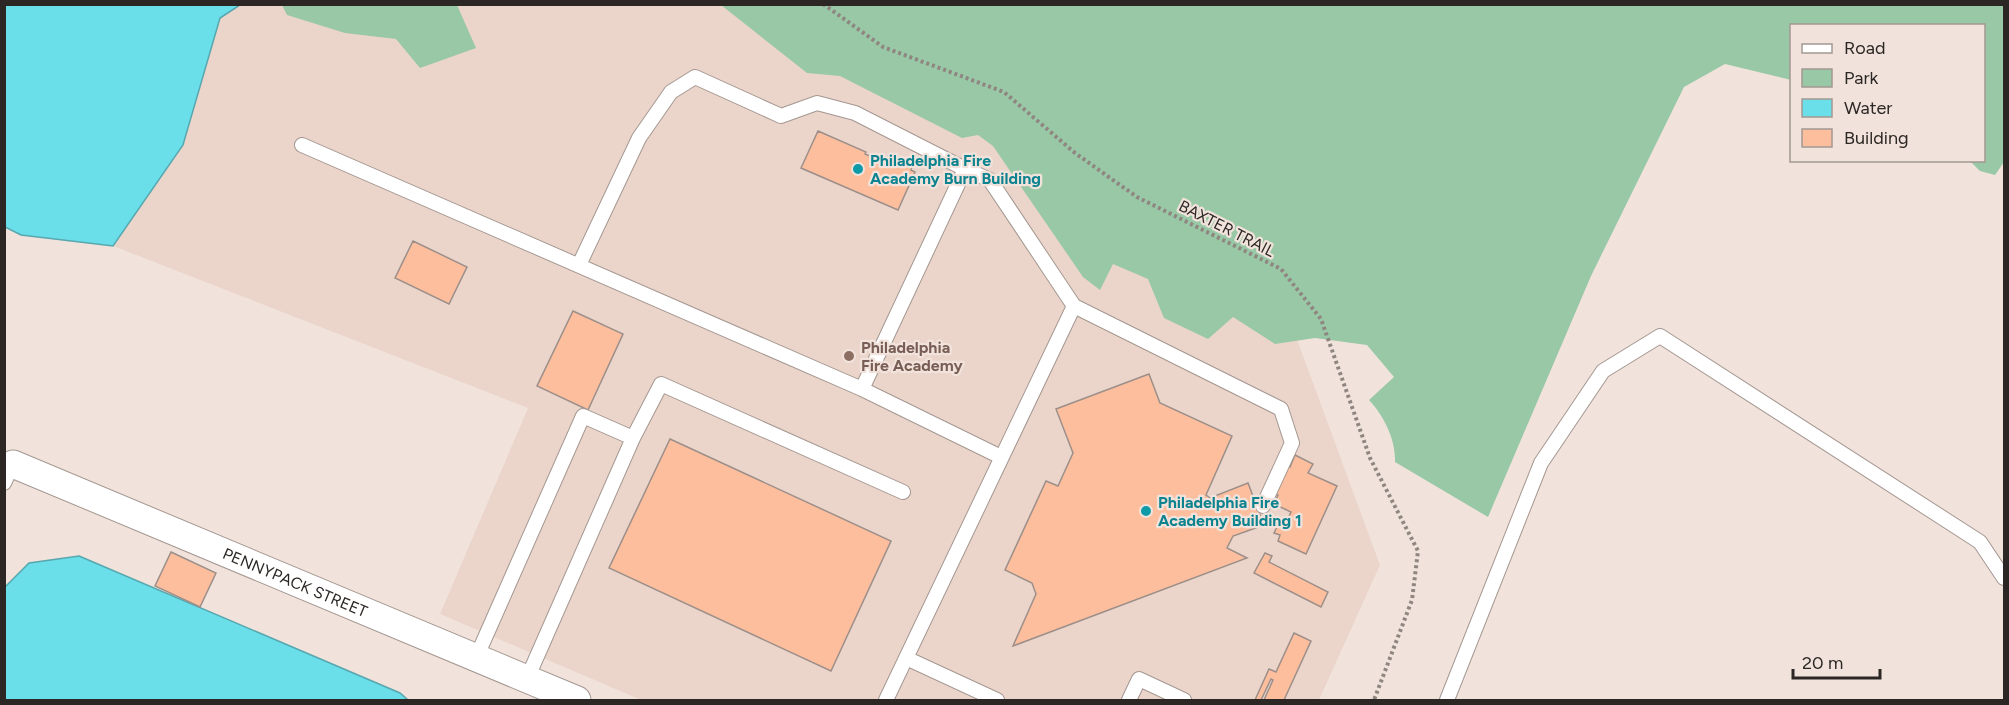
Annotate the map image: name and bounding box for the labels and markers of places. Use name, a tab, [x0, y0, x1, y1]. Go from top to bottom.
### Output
place label: Philadelphia Fire Academy Burn Building	[870, 151, 1041, 188]
marker: Philadelphia Fire Academy Burn Building	[851, 162, 865, 176]
place label: Philadelphia Fire Academy	[861, 338, 963, 375]
marker: Philadelphia Fire Academy	[842, 349, 856, 363]
place label: Philadelphia Fire Academy Building 1	[1158, 493, 1302, 530]
marker: Philadelphia Fire Academy Building 1	[1139, 504, 1153, 518]

